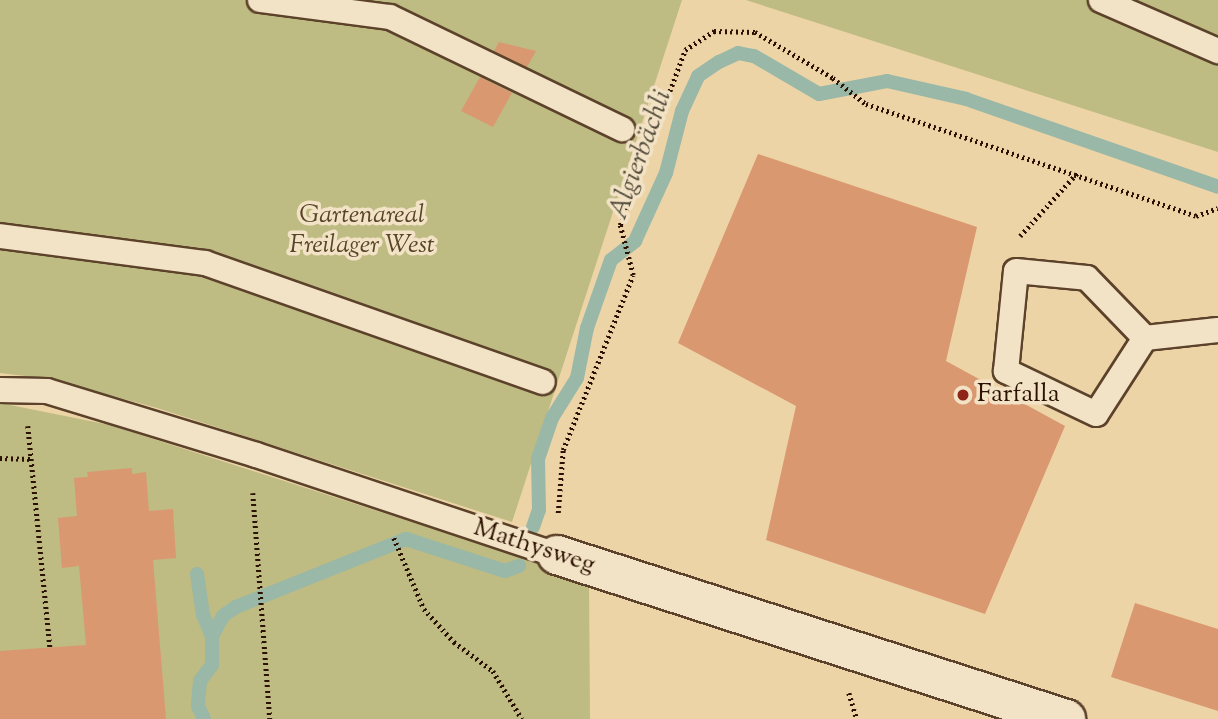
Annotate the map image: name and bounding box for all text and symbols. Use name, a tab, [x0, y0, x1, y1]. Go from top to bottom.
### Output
water label: Algierbächli	[602, 86, 680, 224]
park label: Gartenareal Freilager West	[289, 200, 435, 262]
place label: Farfalla	[977, 379, 1060, 411]
marker: Farfalla	[955, 387, 971, 403]
street label: Mathysweg	[469, 513, 599, 581]

